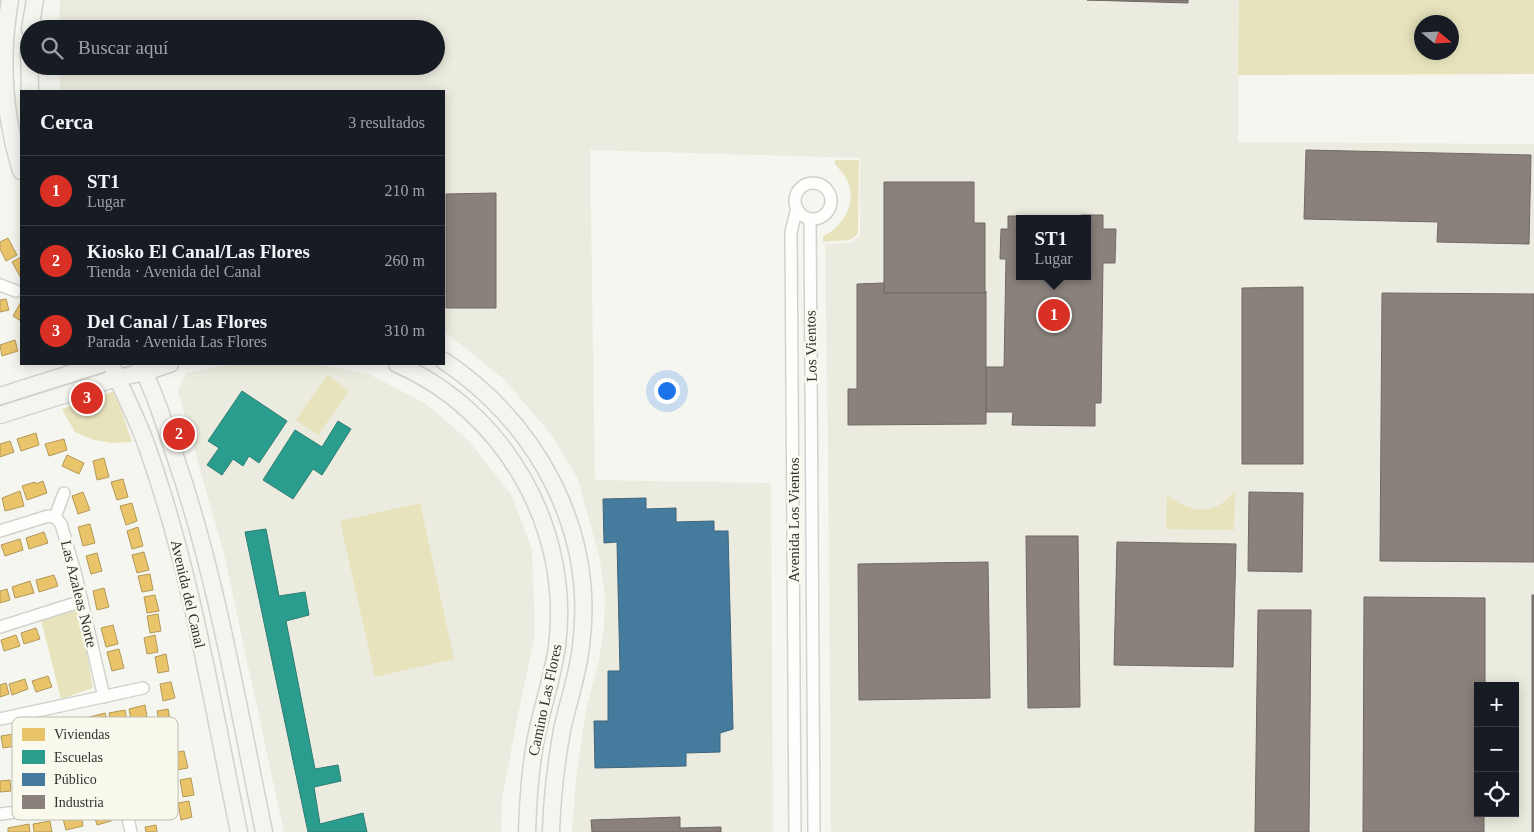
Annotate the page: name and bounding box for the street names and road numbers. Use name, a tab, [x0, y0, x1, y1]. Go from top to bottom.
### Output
street label: Los Vientos	[802, 310, 820, 382]
street label: Avenida Los Vientos	[786, 457, 802, 583]
street label: Avenida del Canal	[168, 538, 208, 650]
street label: Las Azaleas Norte	[58, 539, 100, 650]
street label: Camino Las Flores	[525, 642, 565, 757]

